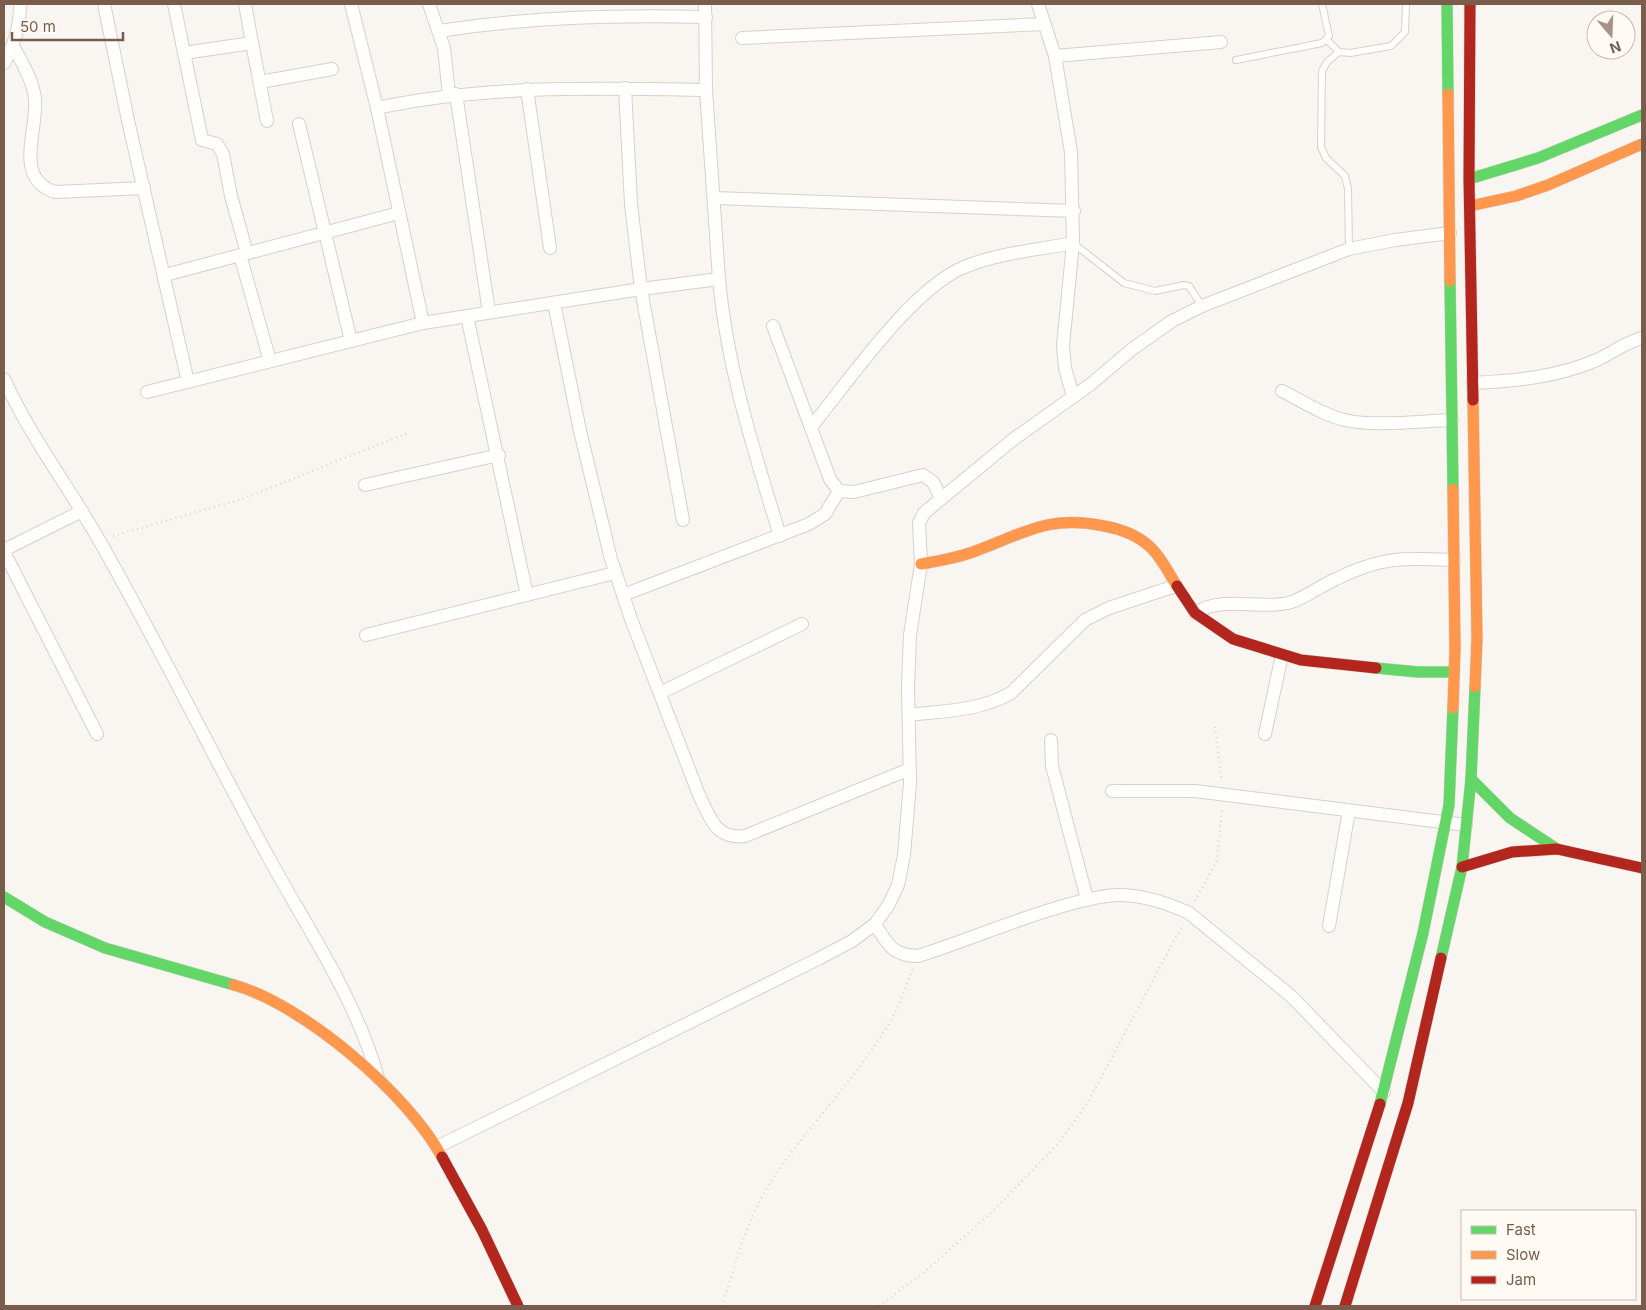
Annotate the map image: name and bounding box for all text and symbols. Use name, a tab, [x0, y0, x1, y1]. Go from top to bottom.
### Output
scale bar	[12, 10, 124, 42]
north arrow	[1586, 10, 1636, 60]
text: 50 m	[20, 17, 56, 36]
text: N	[1608, 38, 1623, 58]
legend	[1461, 1210, 1636, 1300]
text: Fast	[1506, 1220, 1536, 1239]
text: Slow	[1506, 1245, 1540, 1264]
text: Jam	[1506, 1270, 1536, 1289]

